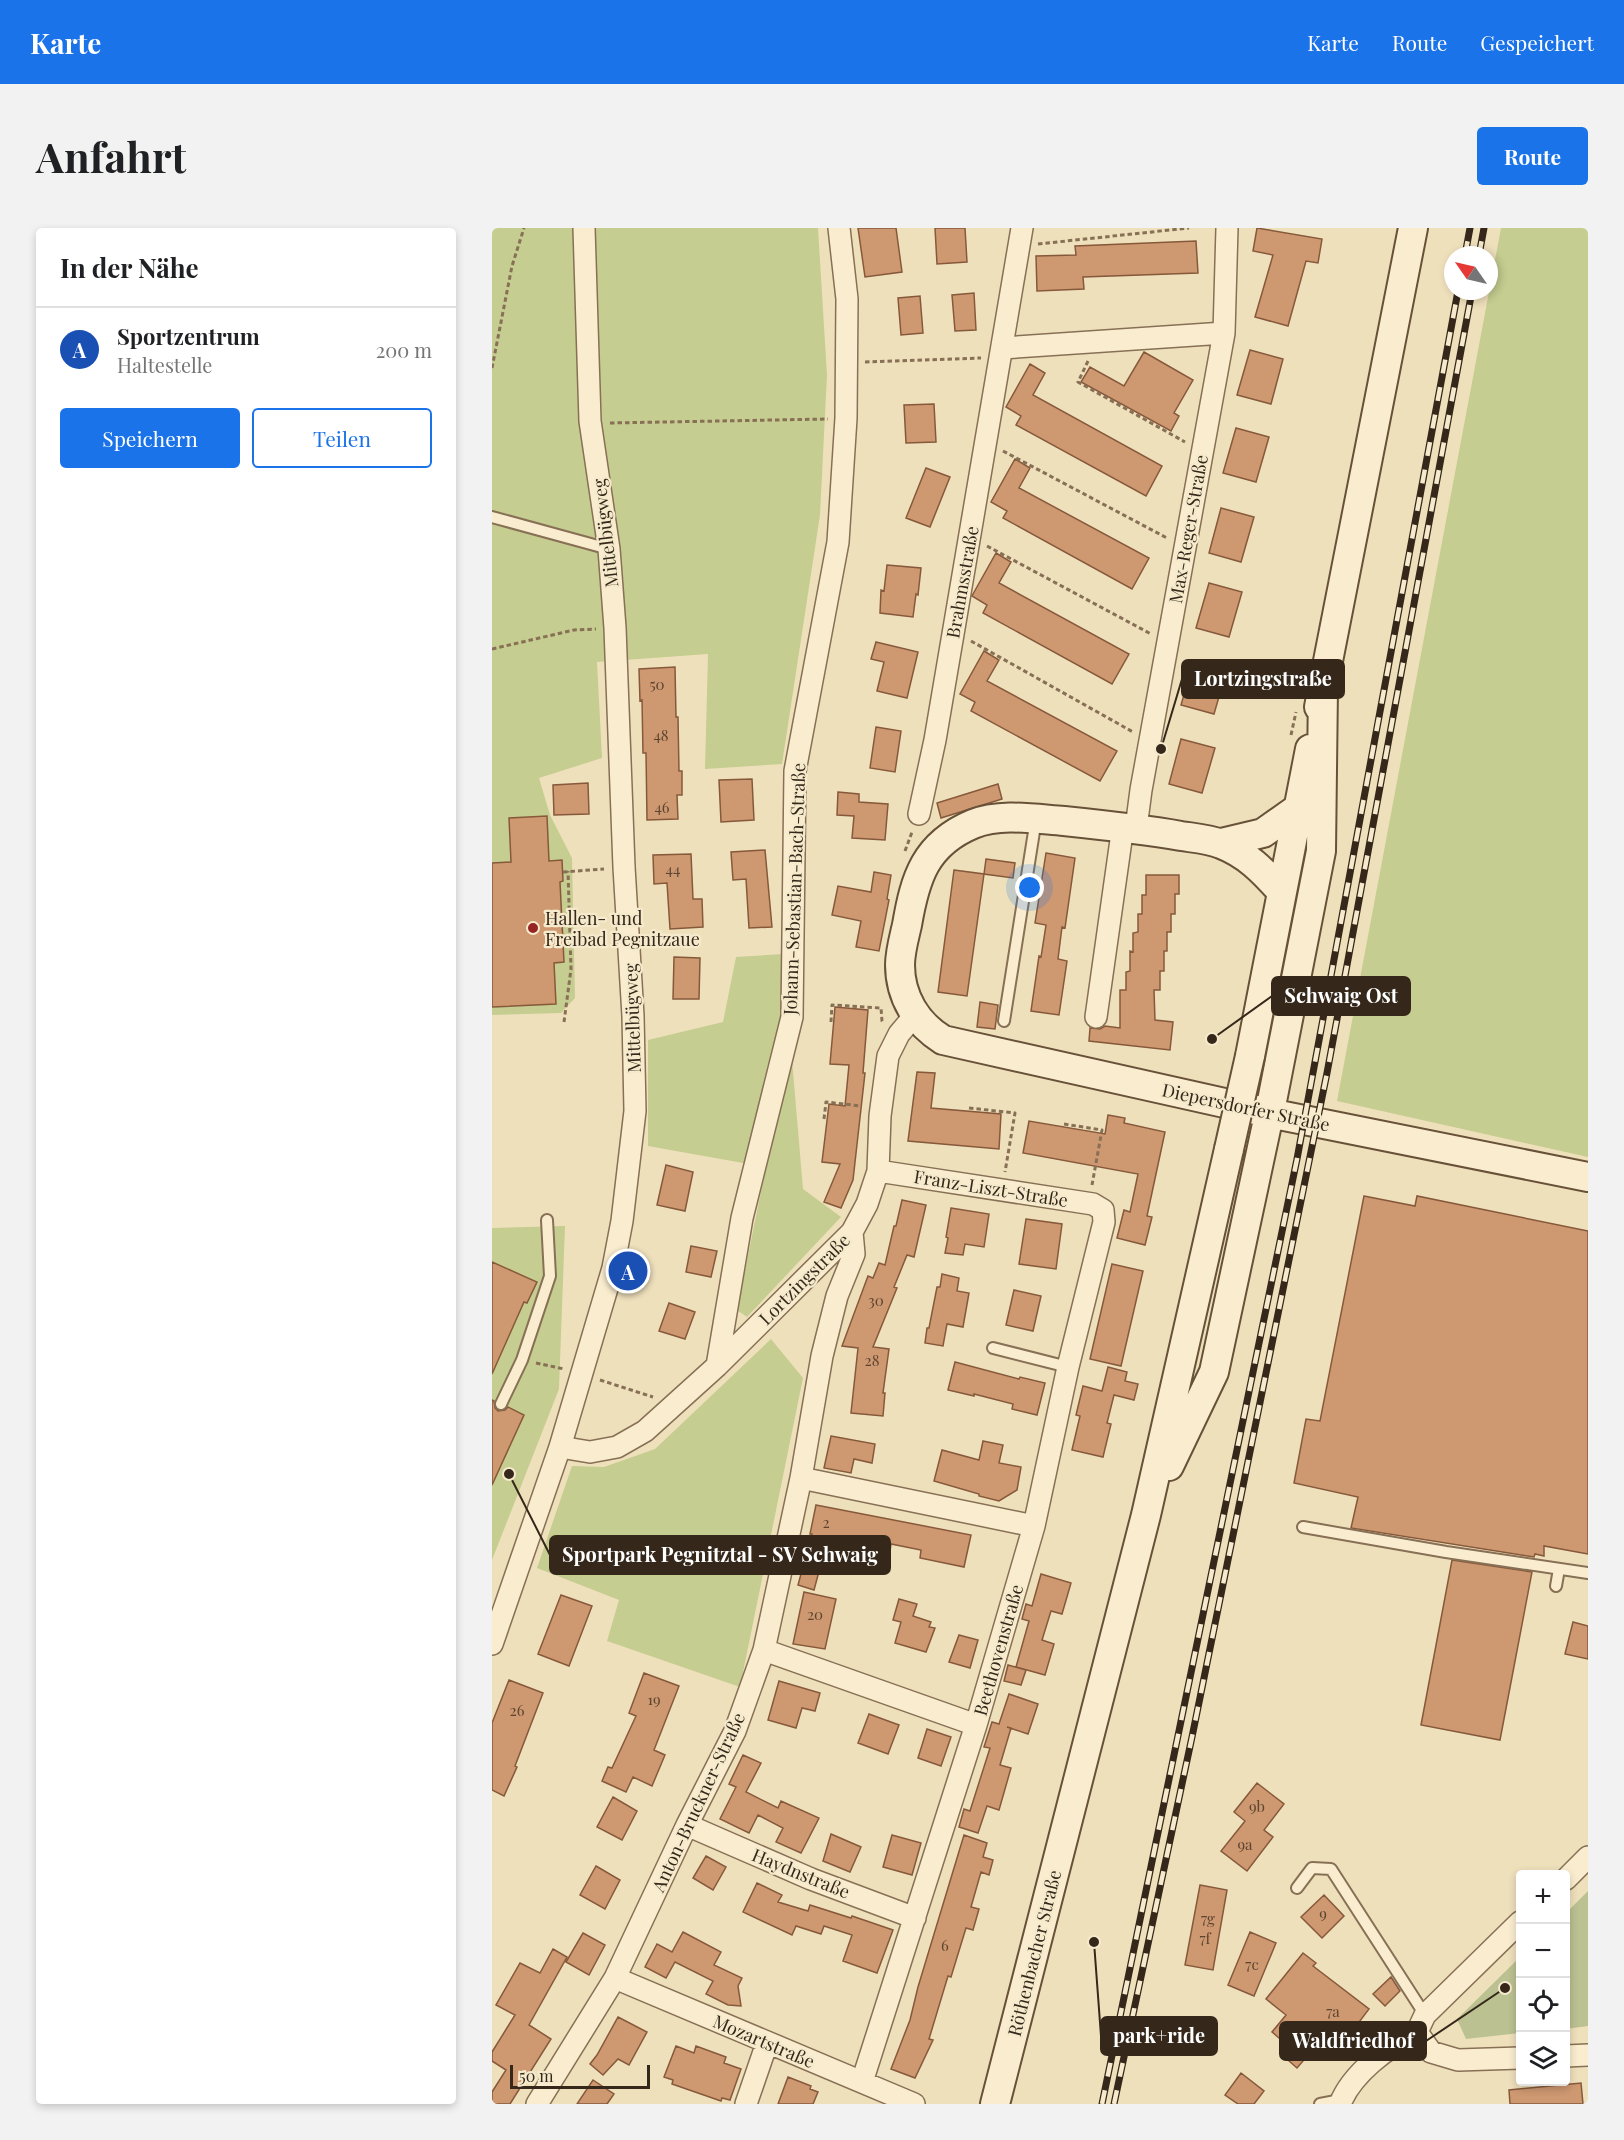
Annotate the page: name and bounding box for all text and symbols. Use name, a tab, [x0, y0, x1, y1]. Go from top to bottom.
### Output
text: Karte	[30, 24, 101, 61]
text: Karte	[1307, 28, 1359, 56]
text: Route	[1392, 28, 1447, 56]
text: Gespeichert	[1480, 28, 1594, 56]
button: Route	[1477, 127, 1588, 185]
text: Anfahrt	[36, 128, 186, 184]
north arrow	[1444, 246, 1498, 300]
text: In der Nähe	[60, 250, 199, 285]
text: Sportzentrum	[117, 321, 260, 351]
text: A	[73, 336, 86, 363]
text: 200 m	[376, 336, 432, 363]
text: Haltestelle	[117, 351, 212, 378]
button: Speichern	[60, 408, 240, 468]
button: Teilen	[252, 408, 432, 468]
street label: Max-Reger-Straße	[1163, 453, 1213, 605]
street label: Mittelbügweg	[586, 477, 624, 589]
street label: Brahmsstraße	[940, 524, 984, 640]
callout: Lortzingstraße	[1182, 660, 1344, 698]
text: Lortzingstraße	[1194, 664, 1332, 691]
house number: 50	[649, 674, 665, 694]
house number: 48	[653, 725, 669, 745]
street label: Johann-Sebastian-Bach-Straße	[778, 763, 810, 1016]
house number: 46	[654, 797, 670, 817]
house number: 44	[666, 859, 680, 879]
your location	[1015, 873, 1044, 902]
place label: Hallen- und Freibad Pegnitzaue	[545, 906, 700, 951]
marker: Hallen- und Freibad Pegnitzaue	[526, 921, 540, 935]
street label: Mittelbügweg	[618, 962, 646, 1073]
callout: Schwaig Ost	[1272, 977, 1410, 1015]
text: Schwaig Ost	[1284, 981, 1399, 1008]
street label: Diepersdorfer Straße	[1160, 1078, 1332, 1136]
street label: Franz-Liszt-Straße	[912, 1164, 1070, 1212]
street label: Lortzingstraße	[753, 1228, 855, 1330]
pin: A	[608, 1248, 648, 1294]
house number: 30	[868, 1290, 884, 1310]
house number: 28	[865, 1350, 880, 1370]
house number: 2	[822, 1512, 830, 1532]
callout: Sportpark Pegnitztal - SV Schwaig	[550, 1536, 890, 1574]
text: Sportpark Pegnitztal - SV Schwaig	[562, 1540, 878, 1567]
street label: Beethovenstraße	[968, 1581, 1028, 1719]
house number: 20	[807, 1604, 823, 1624]
house number: 19	[647, 1689, 661, 1709]
house number: 26	[510, 1700, 525, 1720]
street label: Anton-Bruckner-Straße	[645, 1708, 750, 1896]
house number: 9b	[1249, 1796, 1265, 1816]
house number: 9a	[1237, 1834, 1253, 1854]
street label: Haydnstraße	[749, 1842, 853, 1904]
street label: Röthenbacher Straße	[1002, 1867, 1066, 2039]
map controls	[1516, 1870, 1570, 2086]
button: +	[1516, 1870, 1570, 1924]
house number: 9	[1319, 1903, 1327, 1923]
house number: 7g	[1201, 1908, 1215, 1928]
button: −	[1516, 1924, 1570, 1978]
house number: 7f	[1199, 1928, 1212, 1948]
house number: 6	[941, 1935, 949, 1955]
house number: 7c	[1245, 1954, 1259, 1974]
button: locate	[1516, 1978, 1570, 2032]
house number: 7a	[1326, 2001, 1340, 2021]
street label: Mozartstraße	[710, 2009, 818, 2073]
callout: park+ride	[1101, 2017, 1217, 2055]
text: park+ride	[1113, 2021, 1205, 2048]
callout: Waldfriedhof	[1280, 2022, 1426, 2060]
text: Waldfriedhof	[1291, 2026, 1416, 2053]
button: layers	[1516, 2032, 1570, 2086]
scale bar	[510, 2062, 650, 2090]
text: 50 m	[519, 2065, 553, 2086]

